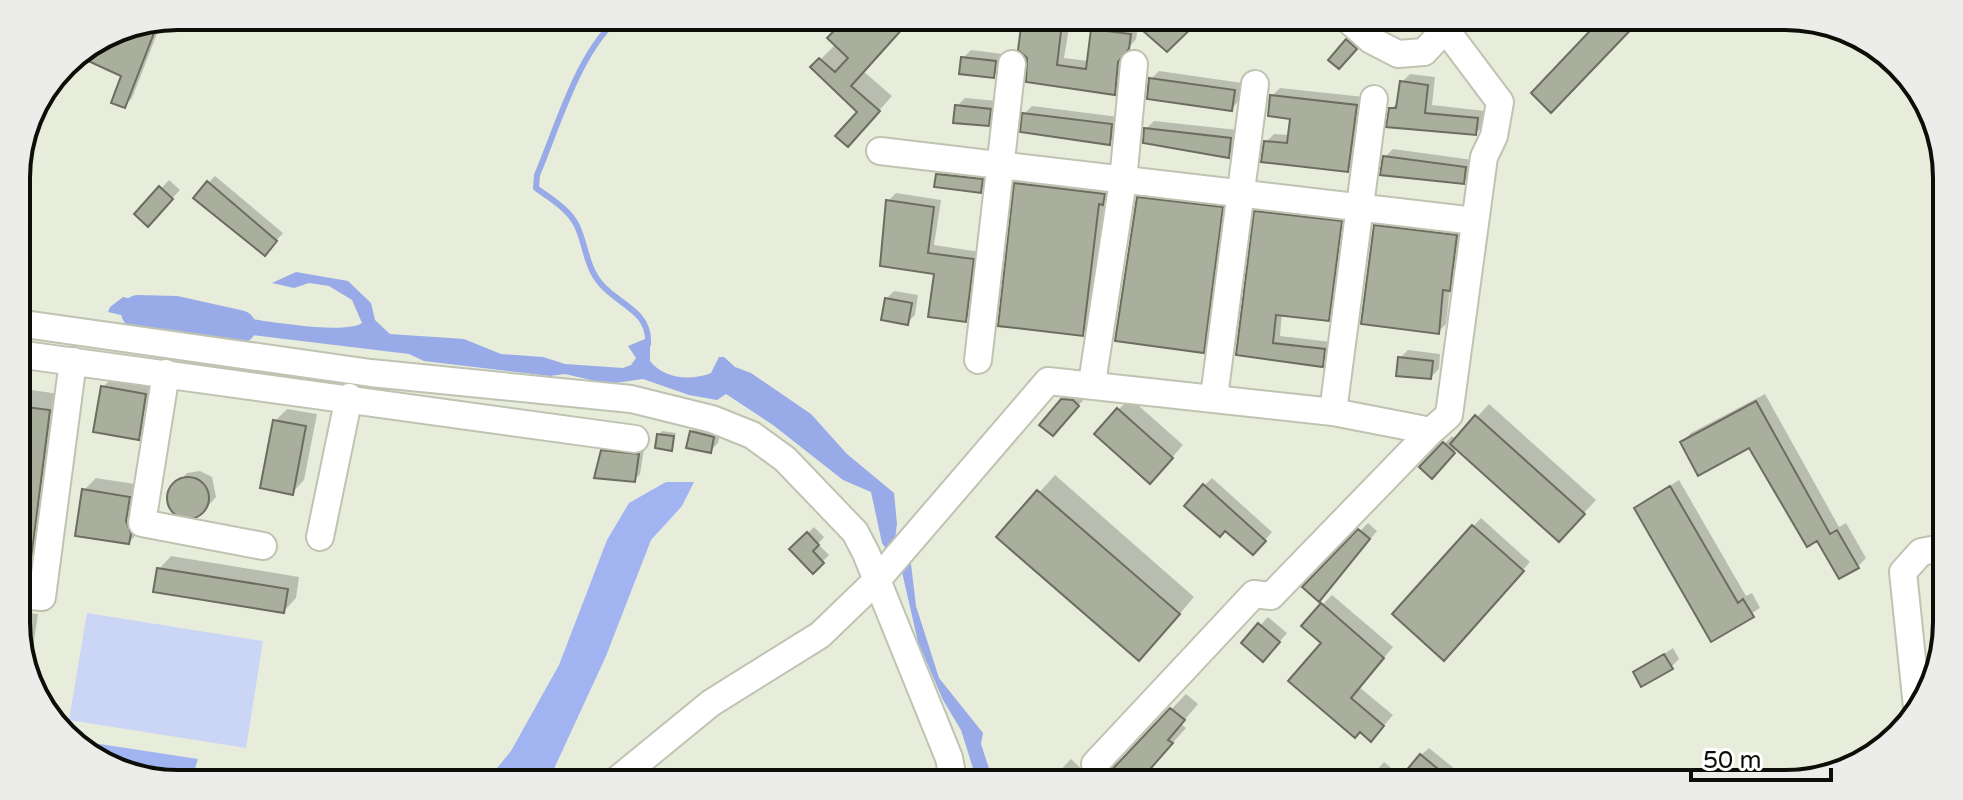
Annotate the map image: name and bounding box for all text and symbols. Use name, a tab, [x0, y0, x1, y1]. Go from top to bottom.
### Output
scale bar	[1691, 732, 1831, 782]
text: 50 m	[1703, 746, 1761, 775]

